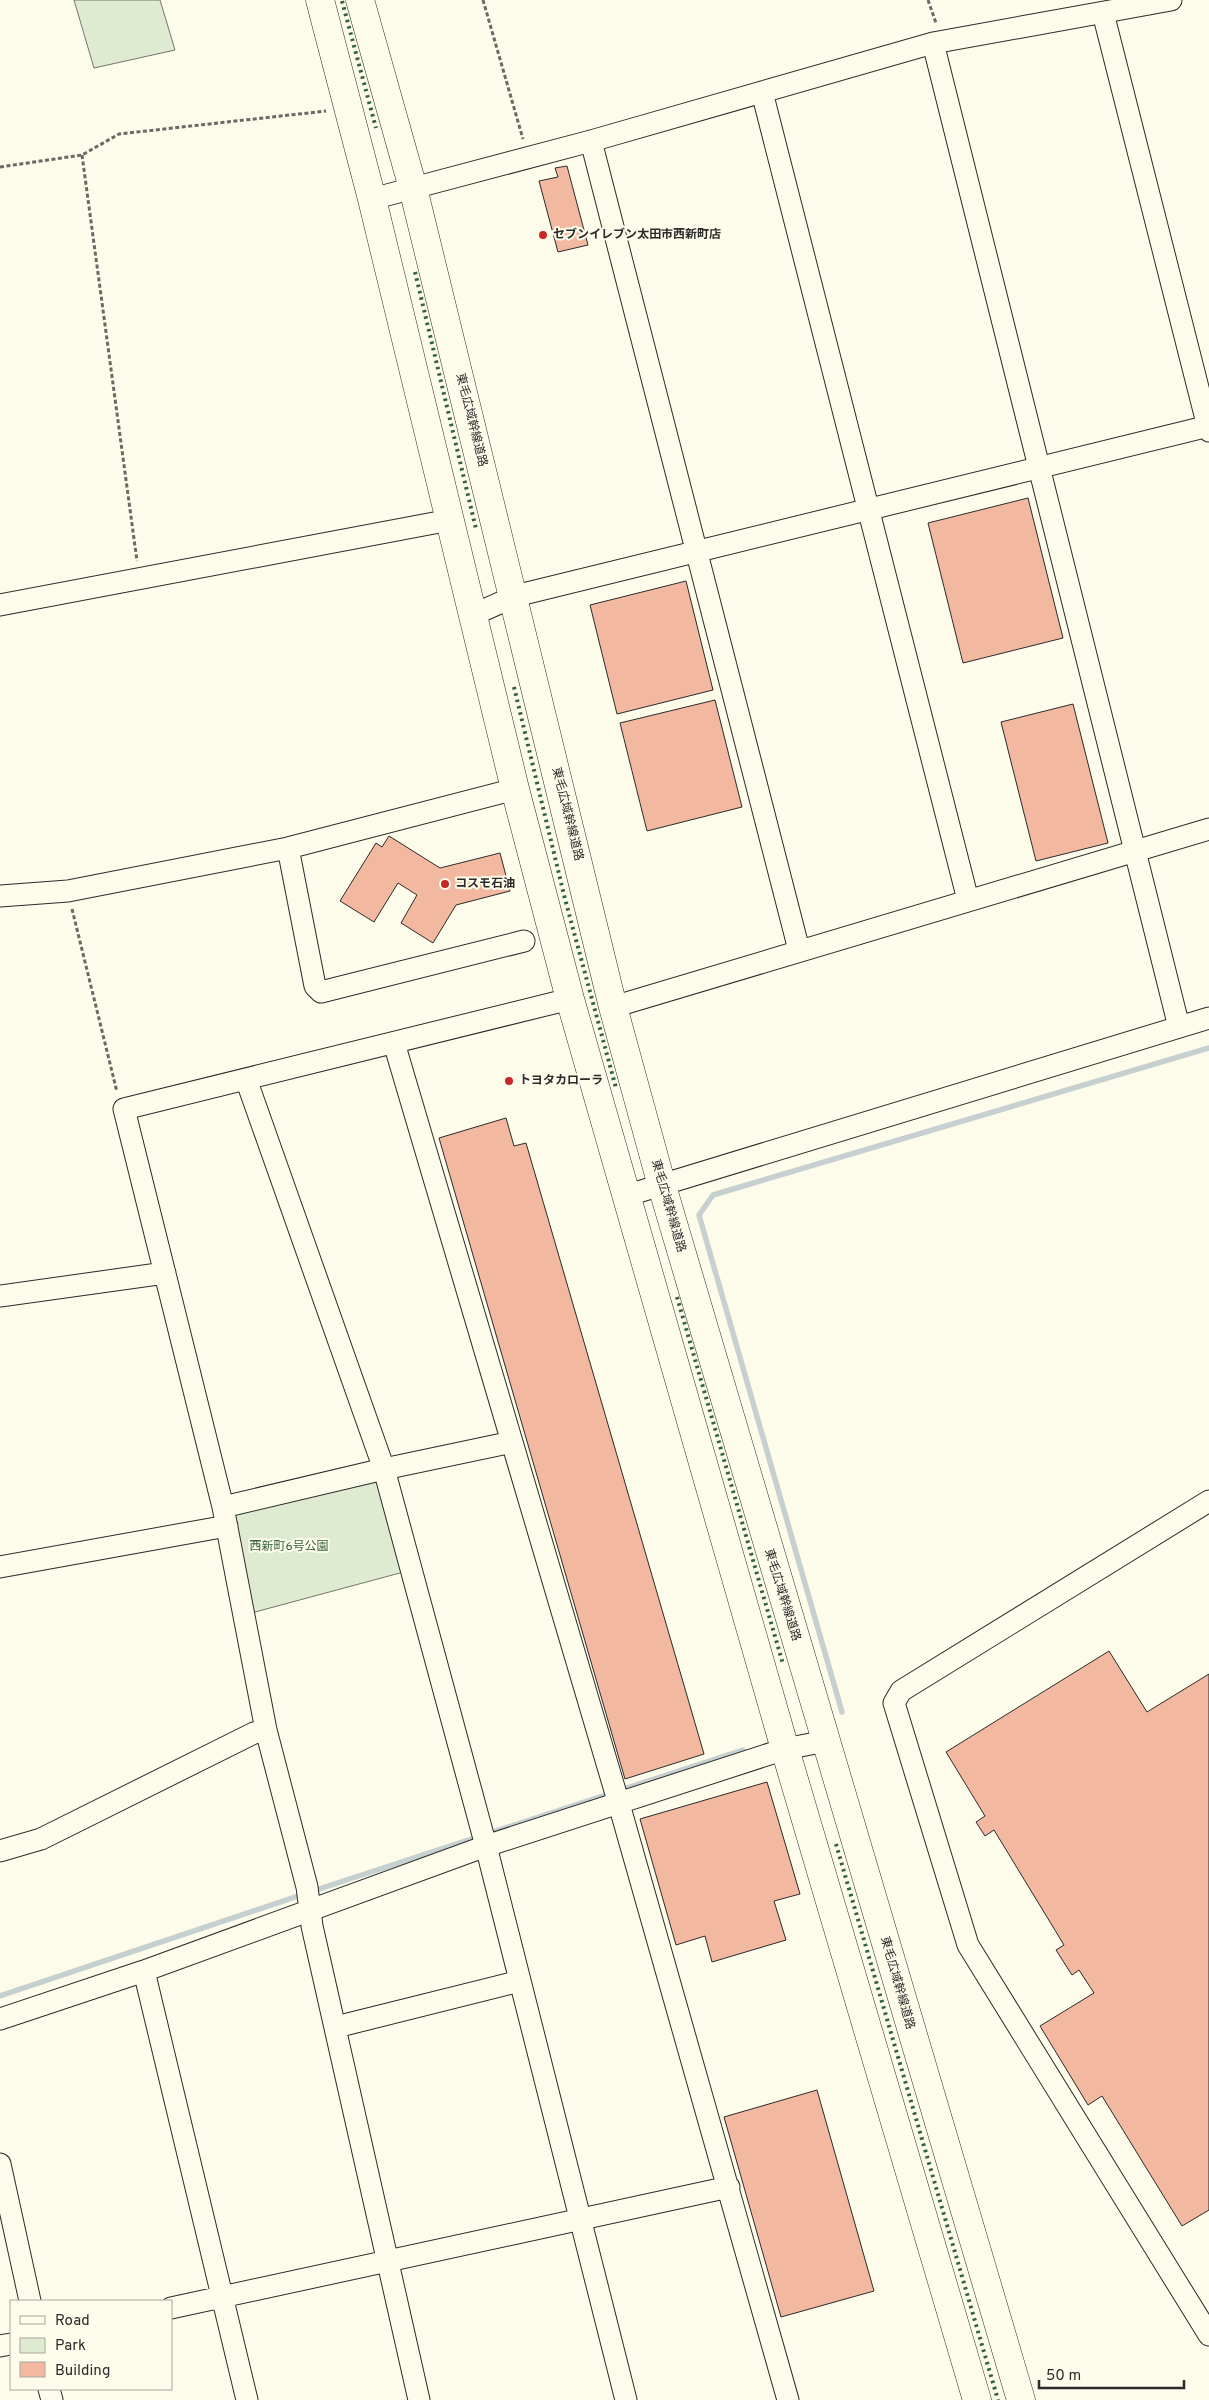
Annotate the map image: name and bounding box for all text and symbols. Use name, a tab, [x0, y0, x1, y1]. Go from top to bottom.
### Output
place label: セブンイレブン太田市西新町店	[553, 227, 721, 243]
marker: セブンイレブン太田市西新町店	[537, 229, 549, 241]
street label: 東毛広域幹線道路	[452, 371, 490, 469]
street label: 東毛広域幹線道路	[548, 765, 586, 863]
place label: コスモ石油	[455, 876, 515, 892]
marker: コスモ石油	[439, 878, 451, 890]
place label: トヨタカローラ	[519, 1073, 603, 1089]
marker: トヨタカローラ	[503, 1075, 515, 1087]
street label: 東毛広域幹線道路	[647, 1158, 689, 1254]
park label: 西新町6号公園	[249, 1539, 329, 1555]
street label: 東毛広域幹線道路	[760, 1547, 804, 1643]
street label: 東毛広域幹線道路	[876, 1935, 918, 2031]
legend	[10, 2300, 172, 2390]
text: Road	[55, 2312, 90, 2331]
text: Park	[55, 2337, 86, 2356]
scale bar	[1039, 2358, 1184, 2390]
text: Building	[55, 2362, 110, 2381]
text: 50 m	[1046, 2367, 1081, 2386]

